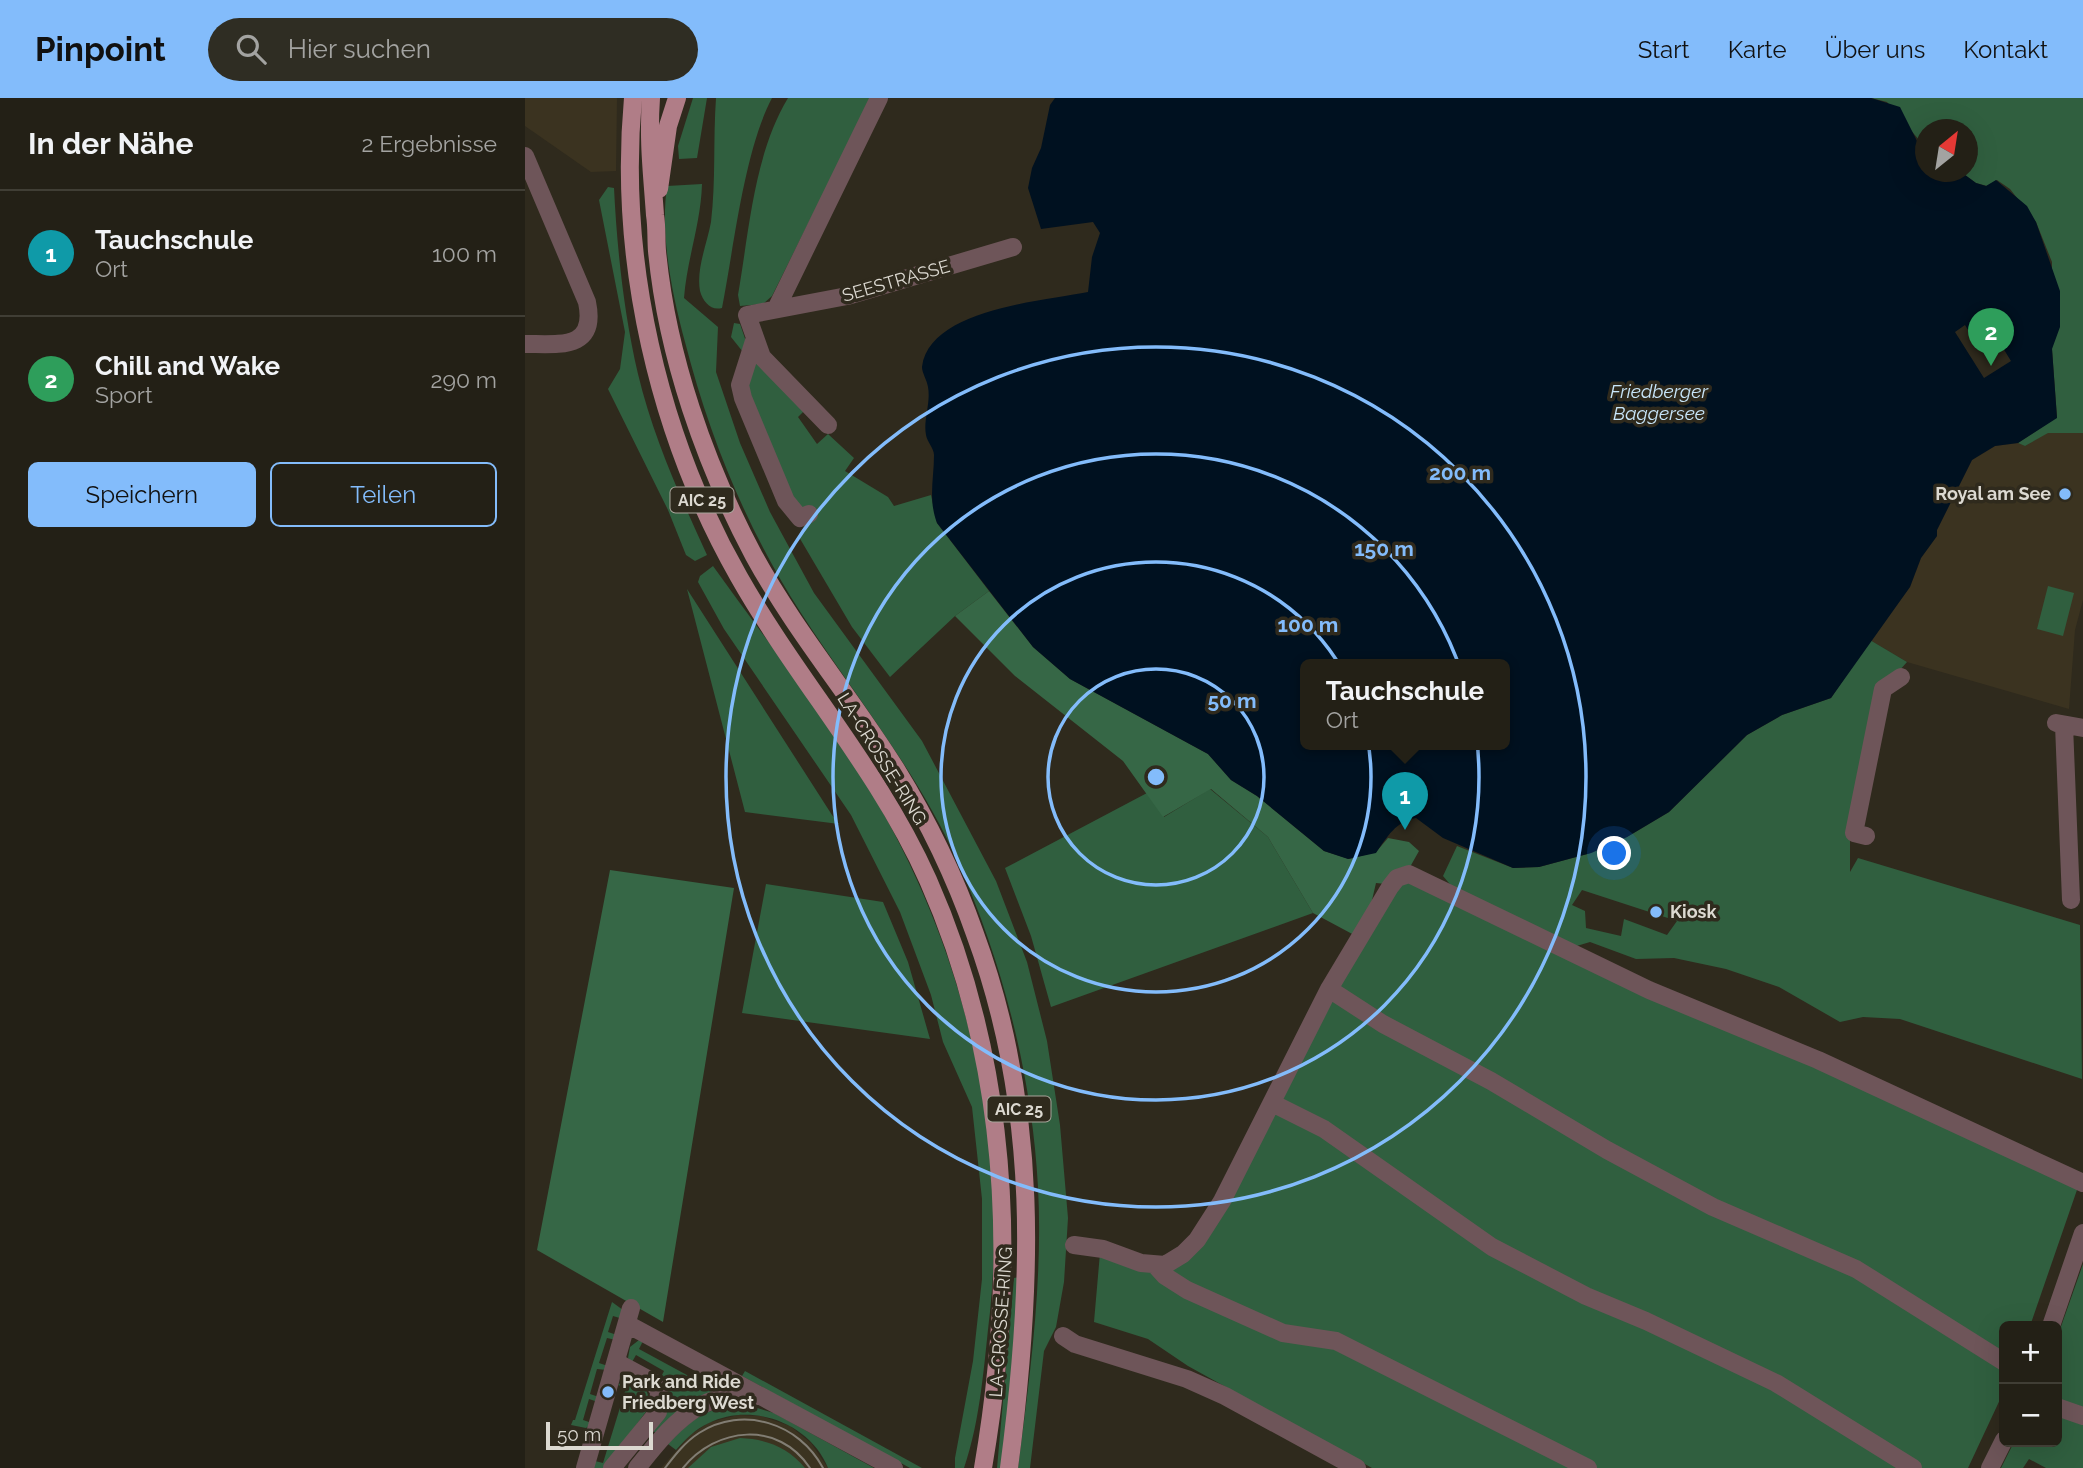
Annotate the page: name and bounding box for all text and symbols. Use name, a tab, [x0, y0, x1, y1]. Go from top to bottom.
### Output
search box	[208, 18, 698, 81]
text: Pinpoint	[35, 30, 166, 69]
icon: search	[232, 30, 270, 68]
text: Hier suchen	[288, 34, 431, 64]
text: Start	[1638, 35, 1690, 64]
text: Karte	[1728, 35, 1787, 64]
text: Über uns	[1825, 35, 1925, 64]
text: Kontakt	[1963, 35, 2048, 64]
north arrow	[1915, 119, 1978, 182]
text: In der Nähe	[28, 126, 193, 161]
text: 2 Ergebnisse	[361, 130, 497, 157]
text: Tauchschule	[95, 225, 253, 255]
text: 1	[45, 240, 57, 267]
text: 100 m	[432, 240, 497, 267]
text: Ort	[95, 255, 128, 282]
street label: SEESTRASSE	[840, 255, 952, 306]
pin: 2	[1968, 308, 2014, 366]
text: Chill and Wake	[95, 351, 280, 381]
text: 2	[45, 366, 57, 393]
text: 290 m	[430, 366, 497, 393]
water label: Friedberger Baggersee	[1610, 380, 1709, 424]
text: Sport	[95, 381, 153, 408]
text: 200 m	[1429, 460, 1491, 485]
button: Speichern	[28, 462, 256, 527]
button: Teilen	[270, 462, 497, 527]
place label: Royal am See	[1935, 483, 2051, 504]
marker: Royal am See	[2057, 486, 2073, 502]
road number: AIC 25	[671, 488, 733, 512]
text: 150 m	[1354, 536, 1414, 561]
text: 100 m	[1278, 612, 1338, 637]
popup	[1300, 659, 1510, 750]
text: Tauchschule	[1326, 676, 1484, 706]
text: 50 m	[1207, 688, 1257, 713]
street label: LA-CROSSE-RING	[833, 689, 931, 828]
text: Ort	[1326, 706, 1359, 733]
centre of rings	[1144, 765, 1168, 789]
pin: 1	[1382, 772, 1428, 830]
your location	[1597, 836, 1631, 870]
place label: Kiosk	[1670, 901, 1717, 922]
marker: Kiosk	[1648, 904, 1664, 920]
road number: AIC 25	[987, 1096, 1051, 1121]
street label: LA-CROSSE-RING	[985, 1246, 1016, 1398]
map controls	[1999, 1321, 2062, 1447]
button: +	[1999, 1321, 2062, 1384]
place label: Park and Ride Friedberg West	[622, 1371, 754, 1413]
marker: Park and Ride Friedberg West	[600, 1384, 616, 1400]
button: −	[1999, 1384, 2062, 1447]
scale bar	[546, 1419, 653, 1451]
text: 50 m	[557, 1423, 601, 1445]

